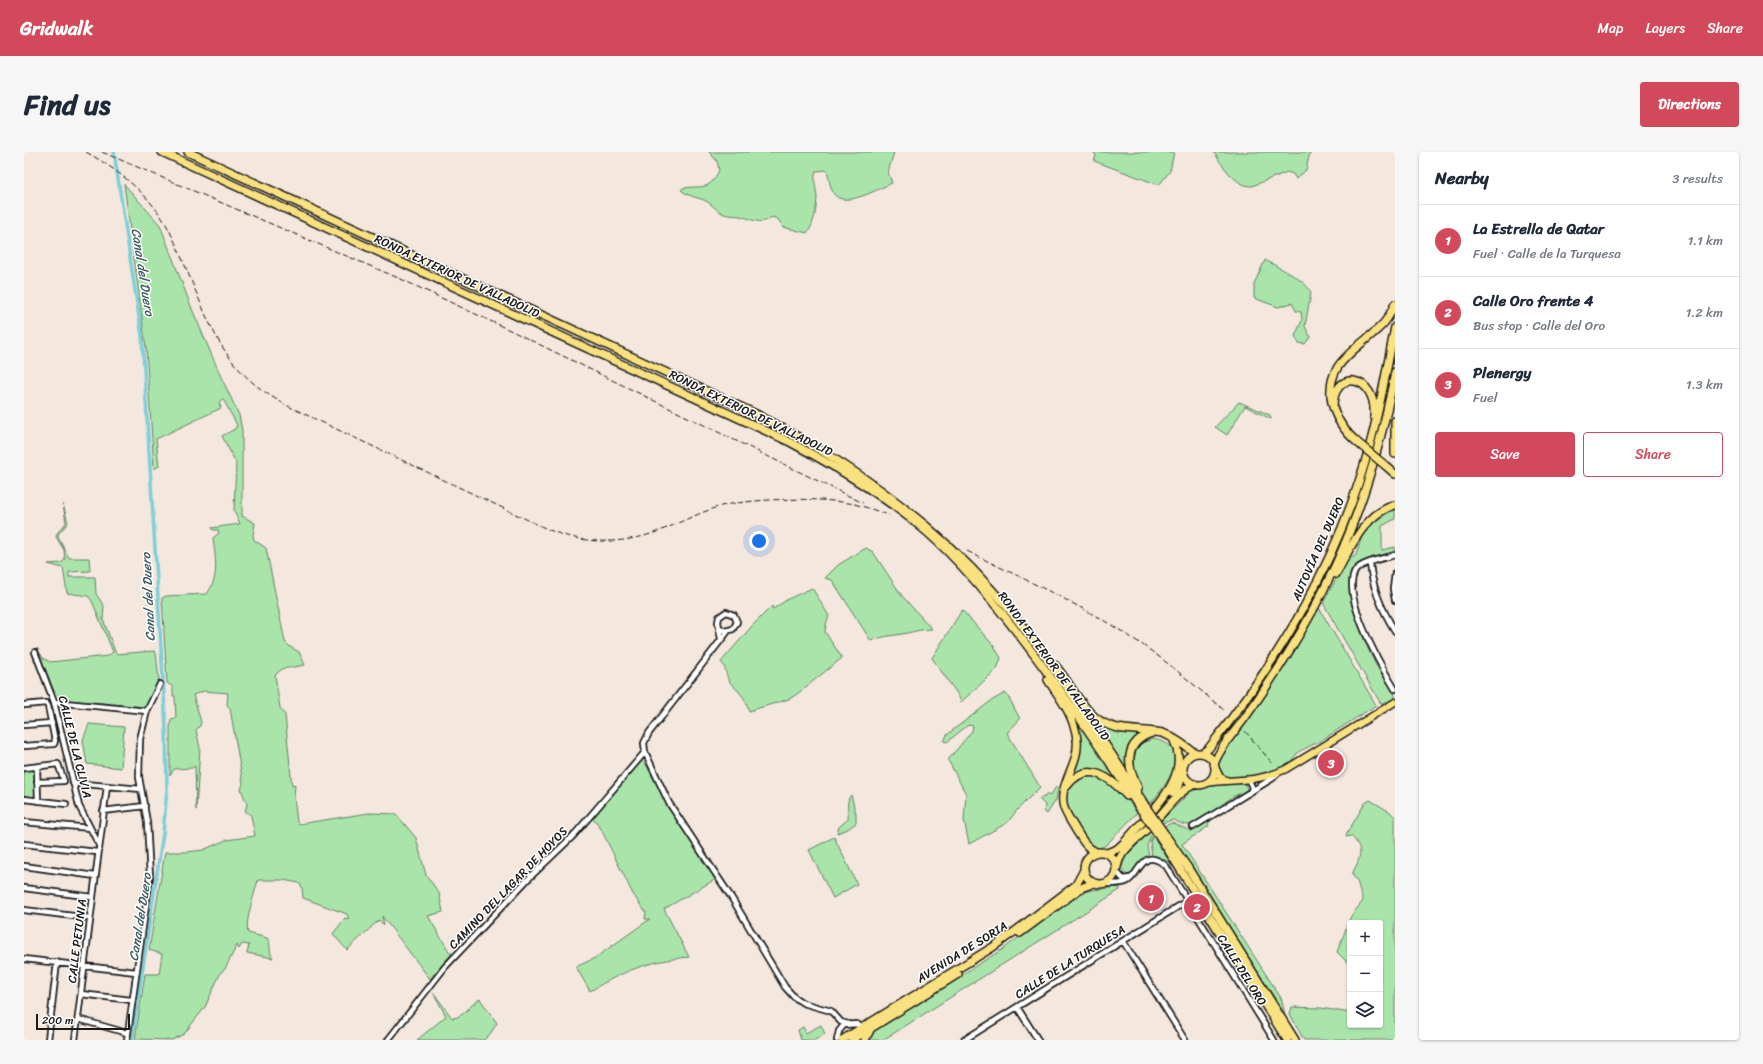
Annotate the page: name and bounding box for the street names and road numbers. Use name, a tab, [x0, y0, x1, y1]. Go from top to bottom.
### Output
street label: RONDA EXTERIOR DE VALLADOLID	[371, 228, 544, 324]
street label: RONDA EXTERIOR DE VALLADOLID	[665, 364, 838, 463]
street label: AUTOVÍA DEL DUERO	[1285, 493, 1351, 606]
street label: RONDA EXTERIOR DE VALLADOLID	[992, 587, 1116, 746]
street label: CALLE DE LA CLIVIA	[52, 693, 98, 801]
street label: CAMINO DEL LAGAR DE HOYOS	[443, 821, 573, 955]
street label: CALLE PETUNIA	[61, 898, 93, 984]
street label: AVENIDA DE SORIA	[911, 915, 1012, 989]
street label: CALLE DE LA TURQUESA	[1010, 919, 1130, 1005]
street label: CALLE DEL ORO	[1211, 930, 1273, 1011]

